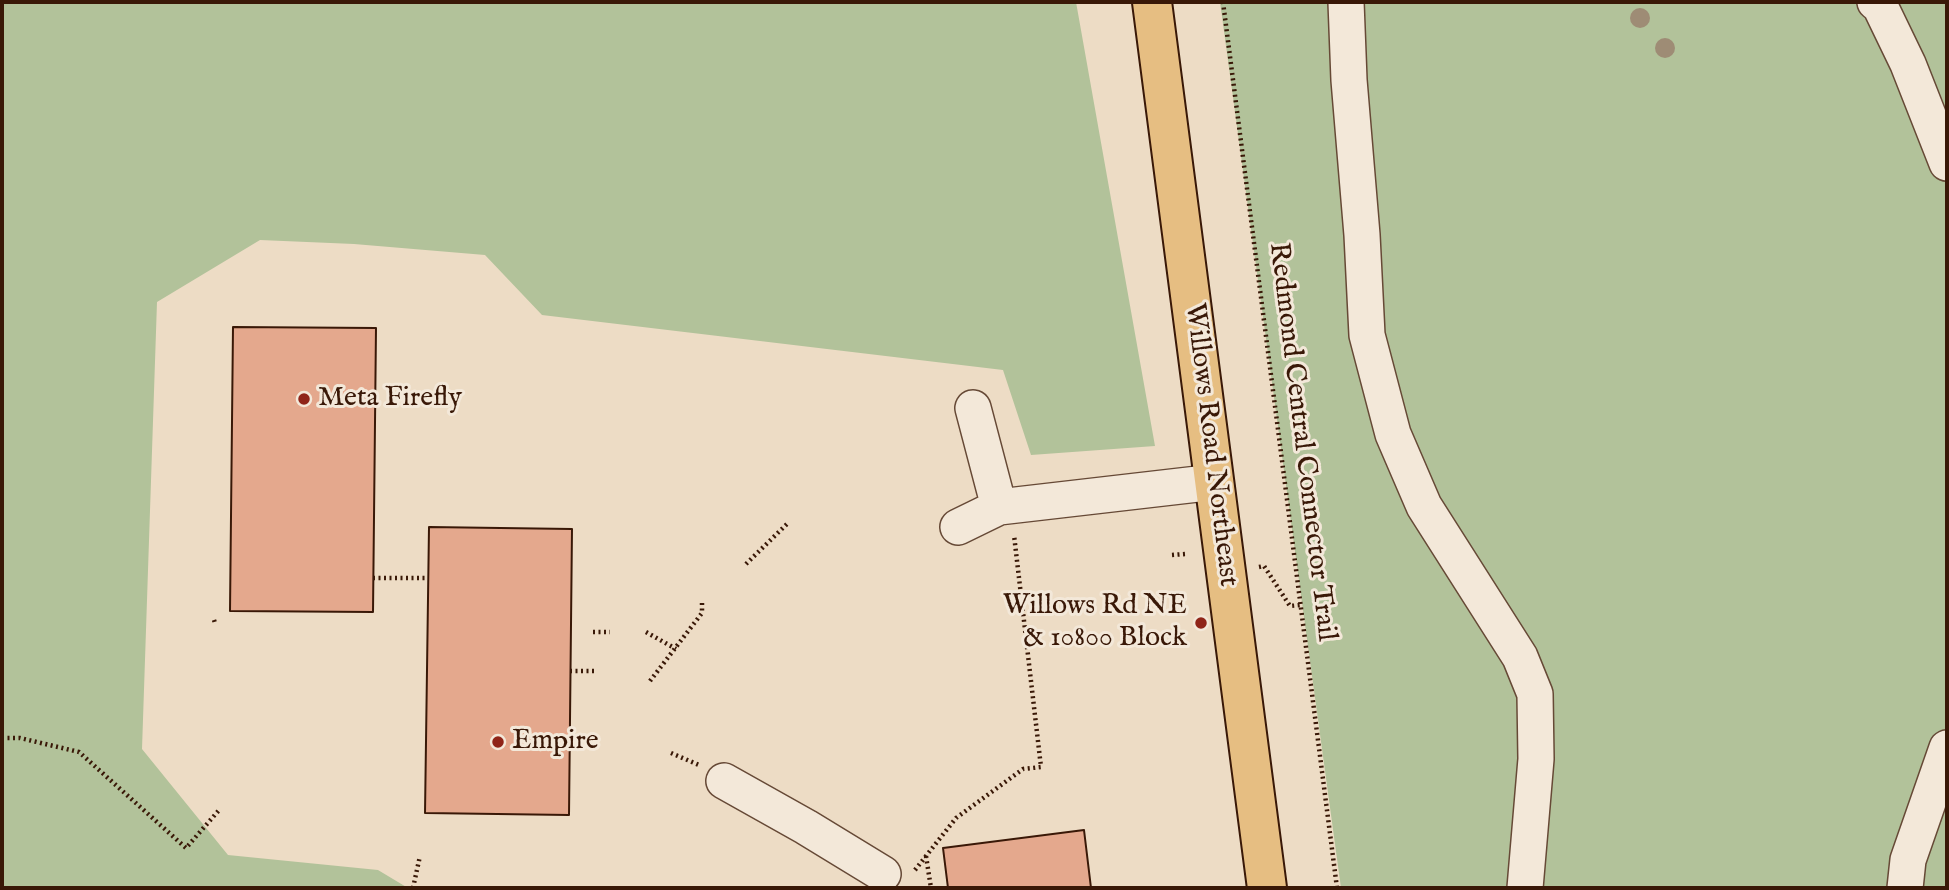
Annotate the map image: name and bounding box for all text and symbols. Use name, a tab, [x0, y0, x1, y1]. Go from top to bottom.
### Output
street label: Redmond Central Connector Trail	[1260, 241, 1342, 643]
street label: Willows Road Northeast	[1176, 301, 1244, 589]
place label: Meta Firefly	[318, 382, 462, 416]
marker: Meta Firefly	[296, 391, 312, 407]
place label: Willows Rd NE & 10800 Block	[1003, 590, 1187, 656]
marker: Willows Rd NE & 10800 Block	[1193, 615, 1209, 631]
place label: Empire	[512, 725, 599, 759]
marker: Empire	[490, 734, 506, 750]

